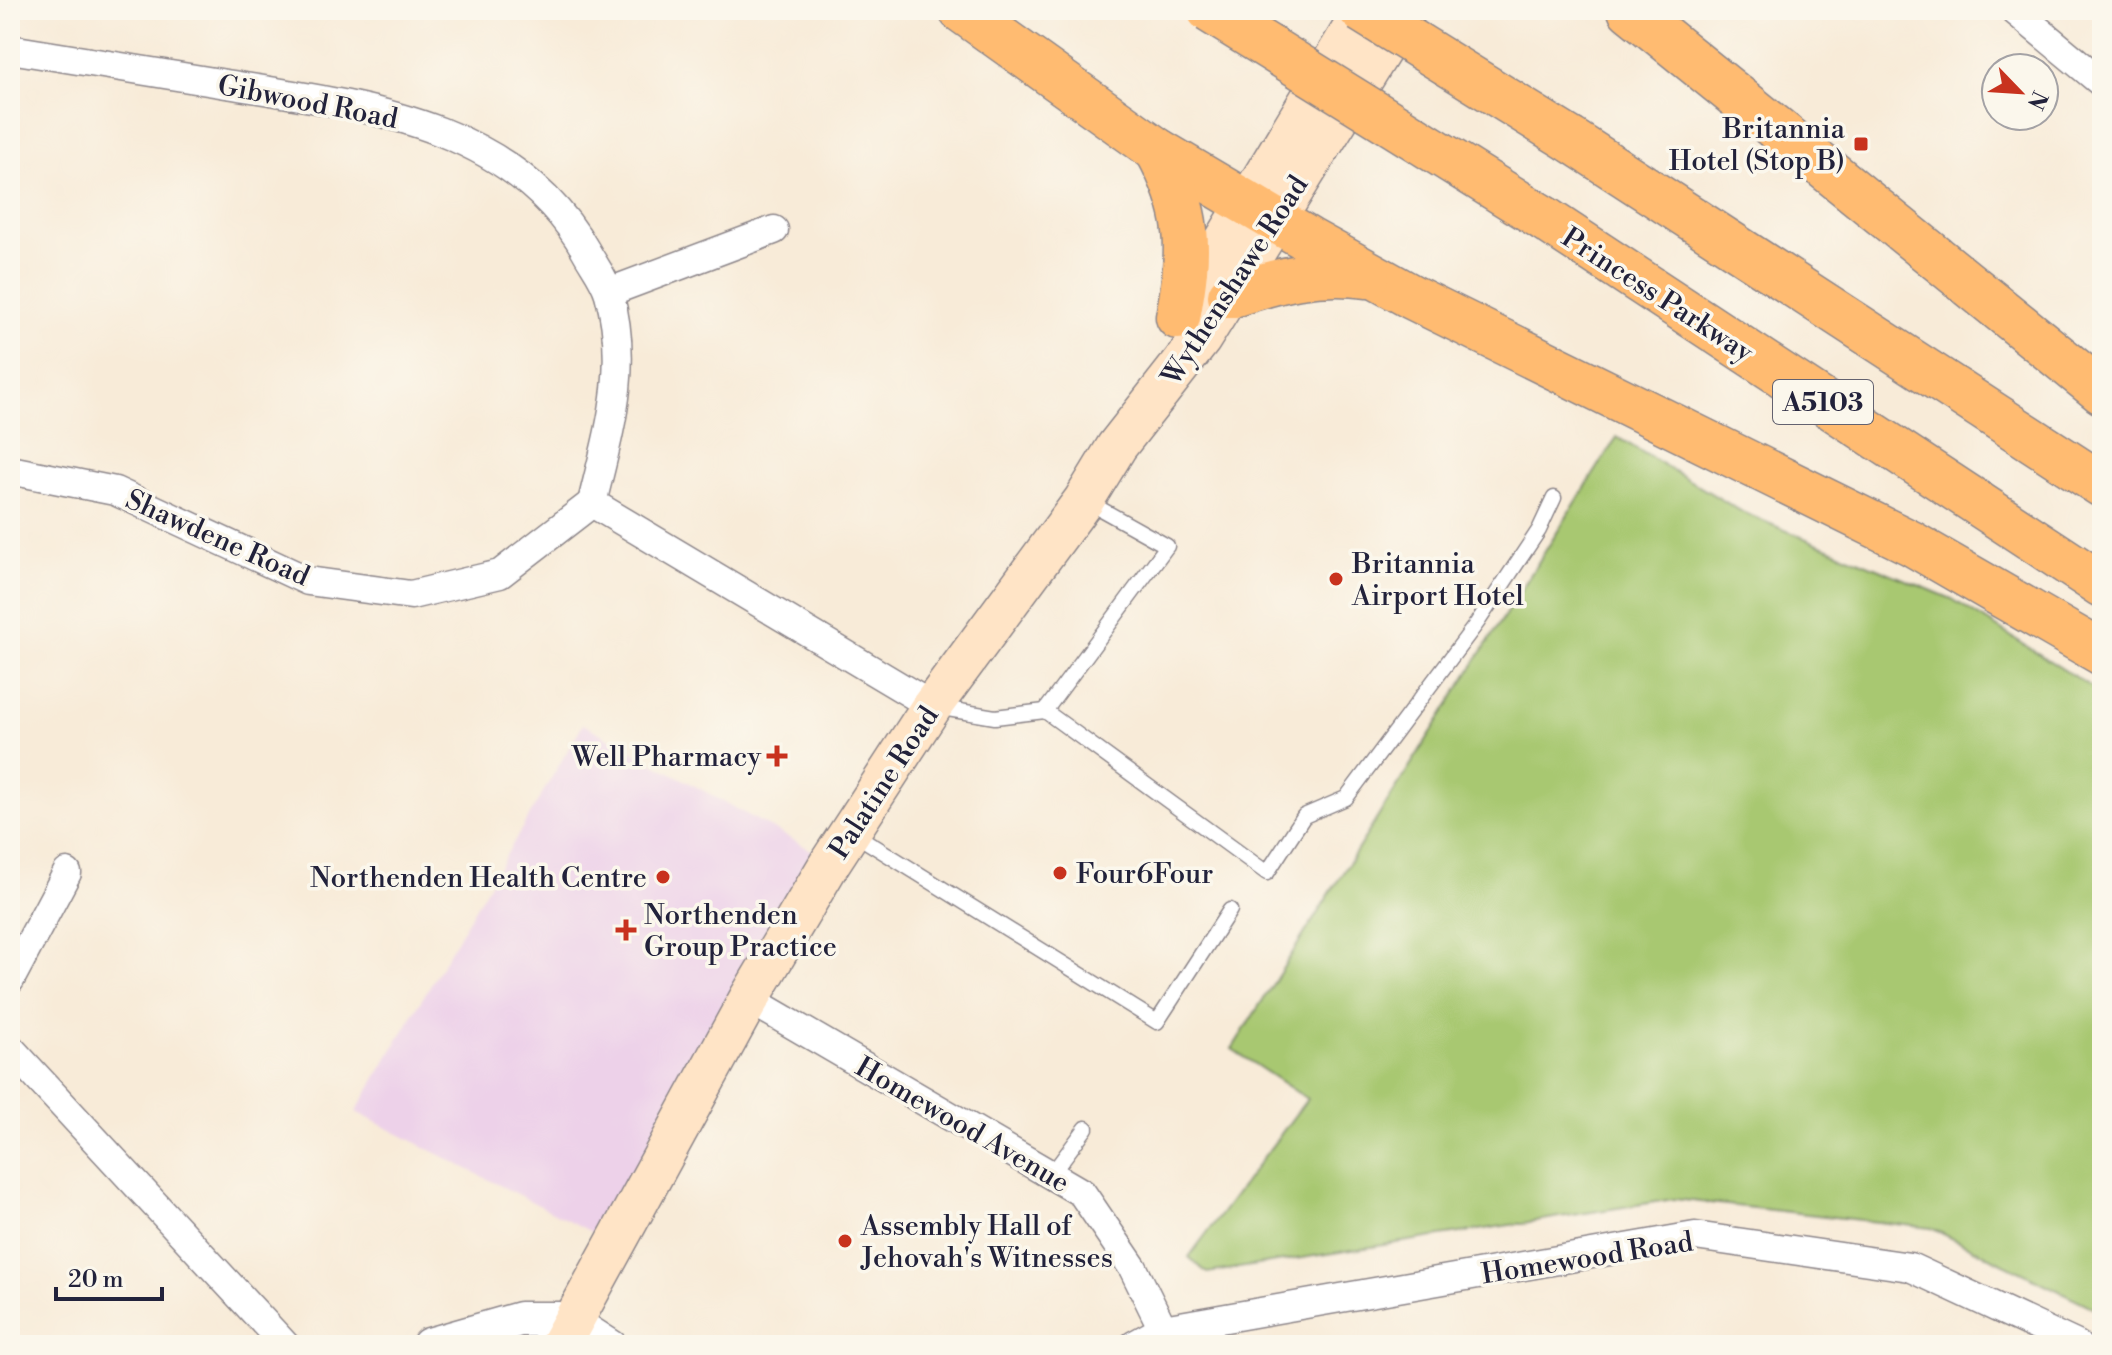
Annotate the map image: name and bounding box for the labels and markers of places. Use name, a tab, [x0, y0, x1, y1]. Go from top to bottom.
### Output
place label: Britannia Hotel (Stop B)	[1669, 112, 1846, 179]
marker: Britannia Hotel (Stop B)	[1852, 135, 1870, 153]
place label: Britannia Airport Hotel	[1351, 547, 1524, 614]
marker: Britannia Airport Hotel	[1327, 570, 1345, 588]
place label: Well Pharmacy	[571, 740, 761, 775]
marker: Well Pharmacy	[768, 747, 786, 765]
place label: Four6Four	[1076, 857, 1213, 892]
place label: Northenden Health Centre	[310, 861, 647, 896]
marker: Four6Four	[1051, 864, 1069, 882]
marker: Northenden Health Centre	[654, 868, 672, 886]
place label: Northenden Group Practice	[644, 898, 837, 965]
marker: Northenden Group Practice	[615, 919, 637, 941]
place label: Assembly Hall of Jehovah's Witnesses	[860, 1209, 1113, 1276]
marker: Assembly Hall of Jehovah's Witnesses	[836, 1232, 854, 1250]

